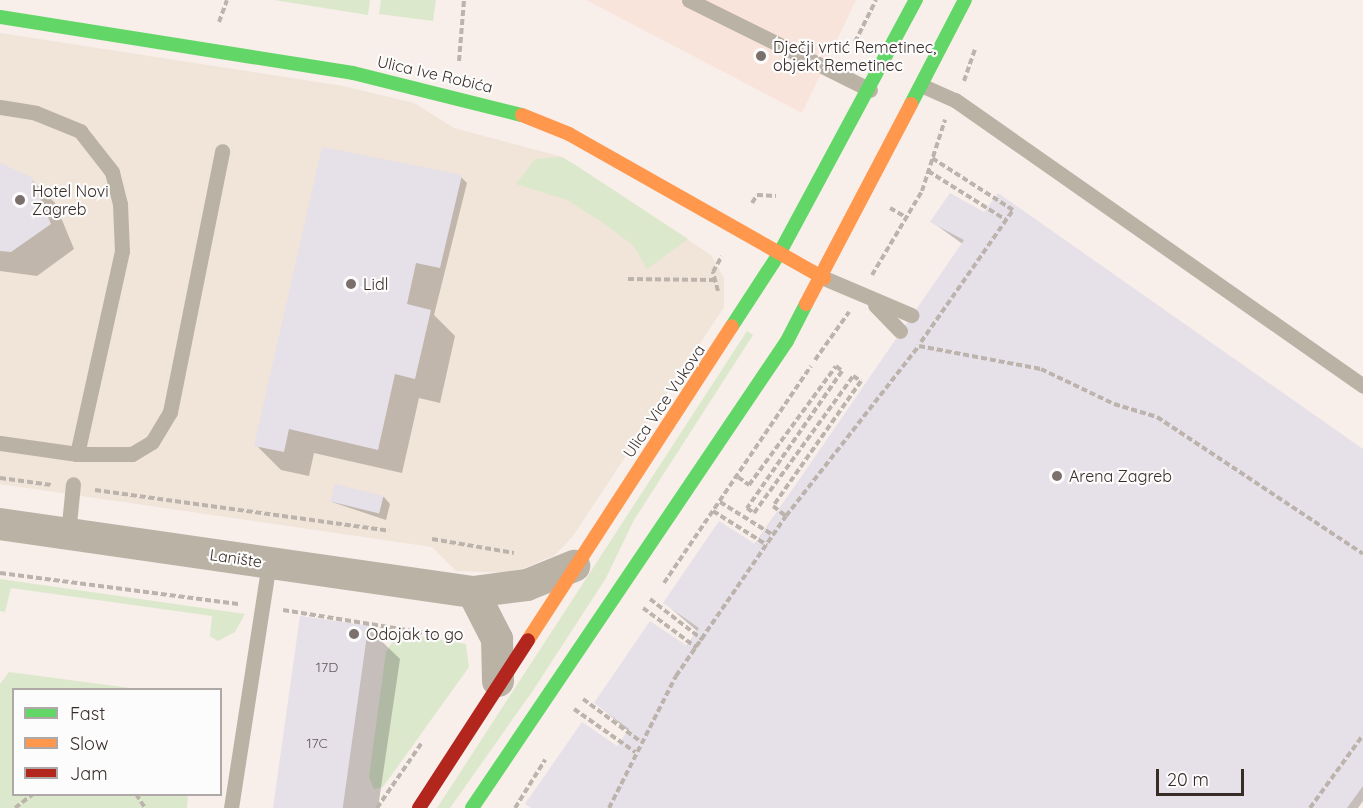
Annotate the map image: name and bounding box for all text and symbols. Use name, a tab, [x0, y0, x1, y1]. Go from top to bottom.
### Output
place label: Dječji vrtić Remetinec, objekt Remetinec	[773, 37, 936, 75]
marker: Dječji vrtić Remetinec, objekt Remetinec	[754, 49, 768, 63]
street label: Ulica Ive Robića	[375, 51, 495, 97]
place label: Hotel Novi Zagreb	[32, 181, 109, 219]
marker: Hotel Novi Zagreb	[13, 193, 27, 207]
place label: Lidl	[363, 274, 388, 294]
marker: Lidl	[344, 277, 358, 291]
street label: Ulica Vice Vukova	[619, 341, 709, 461]
place label: Arena Zagreb	[1069, 466, 1172, 486]
marker: Arena Zagreb	[1050, 469, 1064, 483]
street label: Lanište	[209, 545, 263, 571]
place label: Odojak to go	[366, 624, 463, 644]
marker: Odojak to go	[347, 627, 361, 641]
house number: 17D	[316, 659, 338, 675]
legend	[12, 688, 222, 796]
text: Fast	[70, 702, 105, 725]
text: Slow	[70, 732, 108, 755]
house number: 17C	[306, 735, 328, 751]
scale bar	[1159, 757, 1248, 795]
text: Jam	[70, 762, 108, 785]
text: 20 m	[1167, 768, 1209, 791]

